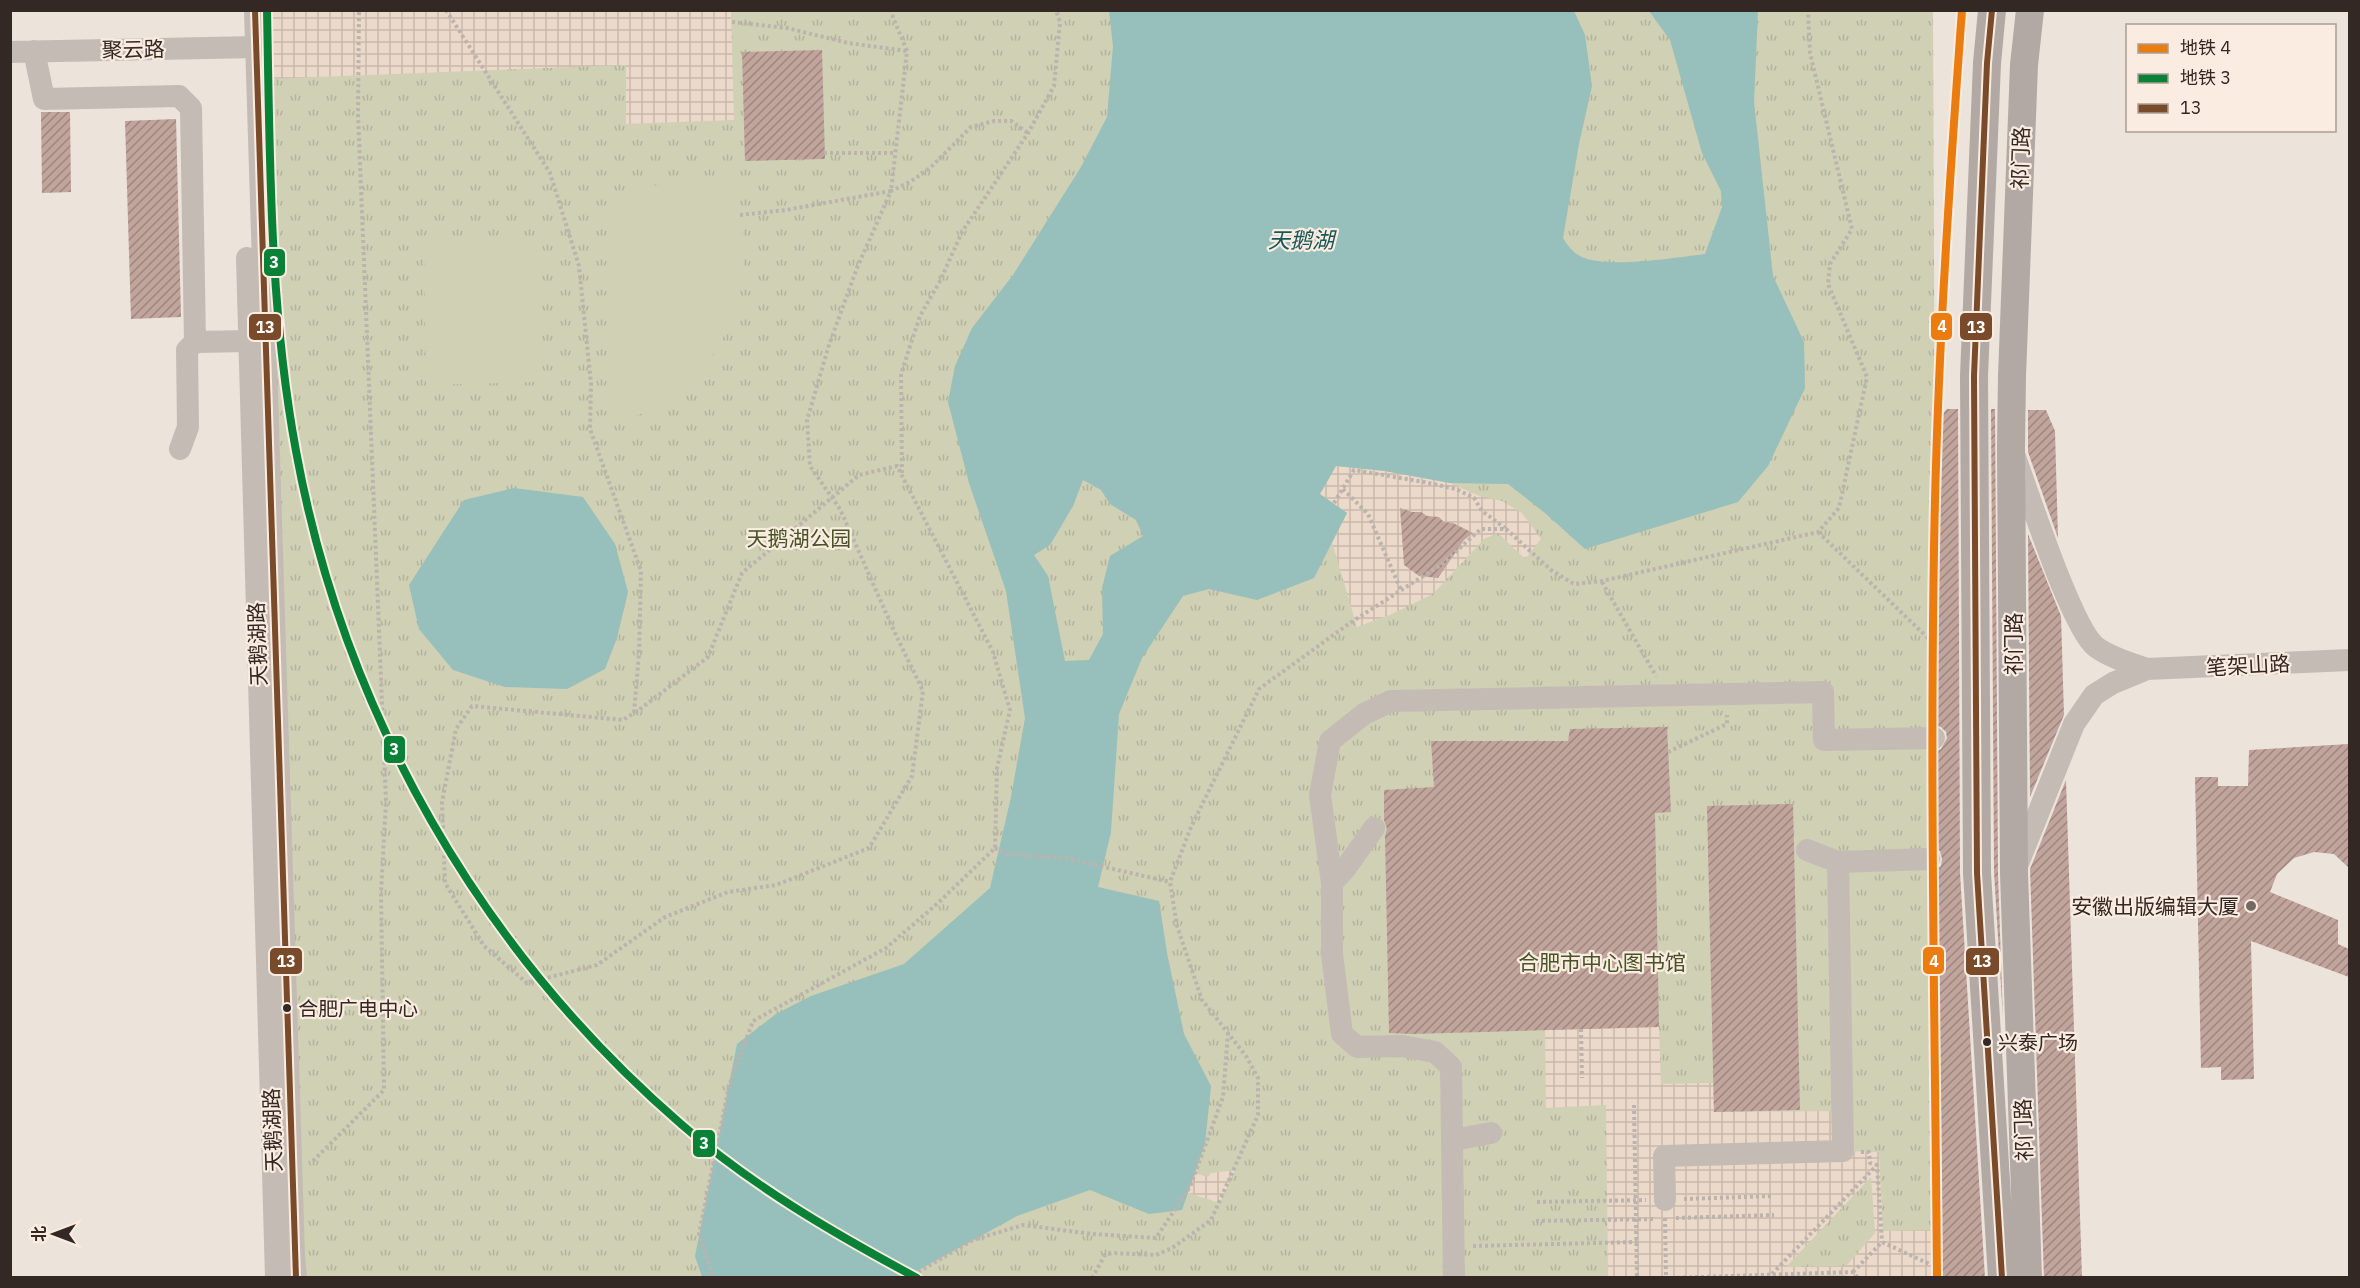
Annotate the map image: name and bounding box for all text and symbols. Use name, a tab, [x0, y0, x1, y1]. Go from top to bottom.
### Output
legend	[2126, 24, 2336, 132]
street label: 聚云路	[101, 34, 165, 64]
text: 地铁 4	[2180, 36, 2231, 59]
text: 地铁 3	[2180, 66, 2231, 89]
text: 13	[2180, 96, 2202, 119]
street label: 祁门路	[2005, 126, 2035, 190]
water label: 天鹅湖	[1268, 225, 1337, 254]
line badge: 3	[263, 248, 286, 277]
text: 3	[269, 252, 279, 272]
line badge: 4	[1930, 312, 1953, 341]
line badge: 13	[1959, 312, 1993, 341]
line badge: 13	[248, 313, 282, 341]
text: 4	[1937, 316, 1947, 336]
text: 13	[255, 317, 275, 337]
text: 13	[1966, 317, 1986, 337]
park label: 天鹅湖公园	[747, 524, 852, 552]
street label: 天鹅湖路	[242, 602, 272, 686]
street label: 祁门路	[1999, 613, 2027, 676]
street label: 笔架山路	[2205, 649, 2291, 681]
line badge: 3	[383, 735, 406, 764]
text: 3	[389, 739, 399, 759]
place label: 安徽出版编辑大厦	[2071, 892, 2239, 920]
marker: 安徽出版编辑大厦	[2244, 899, 2258, 913]
line badge: 4	[1922, 946, 1945, 975]
line badge: 13	[269, 947, 303, 975]
line badge: 13	[1965, 947, 2000, 976]
park label: 合肥市中心图书馆	[1518, 948, 1686, 976]
text: 13	[276, 951, 296, 971]
text: 4	[1929, 951, 1939, 971]
text: 13	[1972, 951, 1992, 971]
place label: 合肥广电中心	[298, 995, 418, 1022]
marker: 合肥广电中心	[281, 1002, 293, 1014]
place label: 兴泰广场	[1998, 1029, 2078, 1056]
marker: 兴泰广场	[1981, 1036, 1993, 1048]
street label: 天鹅湖路	[257, 1088, 287, 1172]
street label: 祁门路	[2008, 1098, 2038, 1162]
line badge: 3	[692, 1129, 716, 1158]
text: 3	[699, 1133, 709, 1153]
north arrow	[24, 1204, 84, 1264]
text: 北	[29, 1226, 49, 1242]

